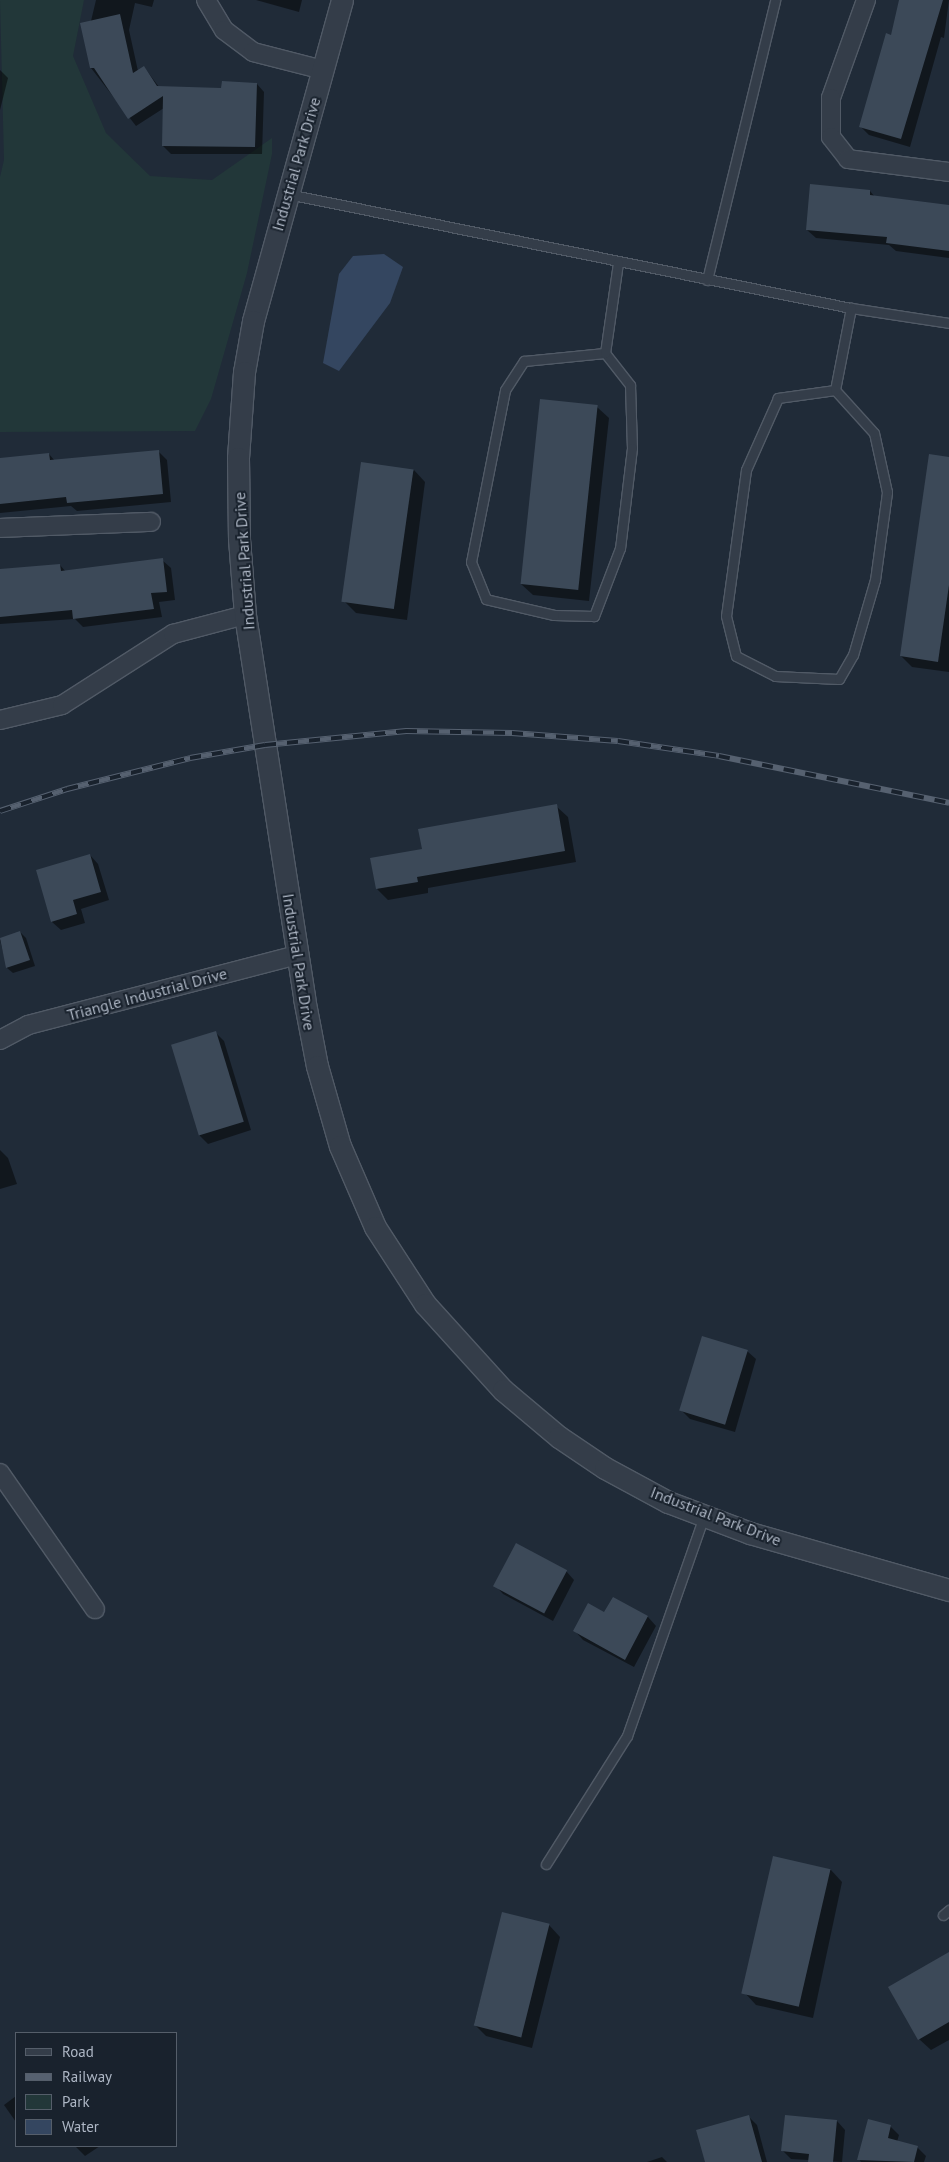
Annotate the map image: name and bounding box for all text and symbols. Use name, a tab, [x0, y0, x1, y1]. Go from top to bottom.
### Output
street label: Industrial Park Drive	[268, 95, 324, 233]
street label: Industrial Park Drive	[230, 491, 258, 631]
street label: Industrial Park Drive	[279, 892, 319, 1032]
street label: Triangle Industrial Drive	[65, 963, 229, 1025]
street label: Industrial Park Drive	[648, 1482, 784, 1550]
legend	[15, 2032, 178, 2147]
text: Road	[62, 2042, 94, 2061]
text: Railway	[62, 2067, 112, 2086]
text: Park	[62, 2092, 90, 2111]
text: Water	[62, 2117, 99, 2136]

